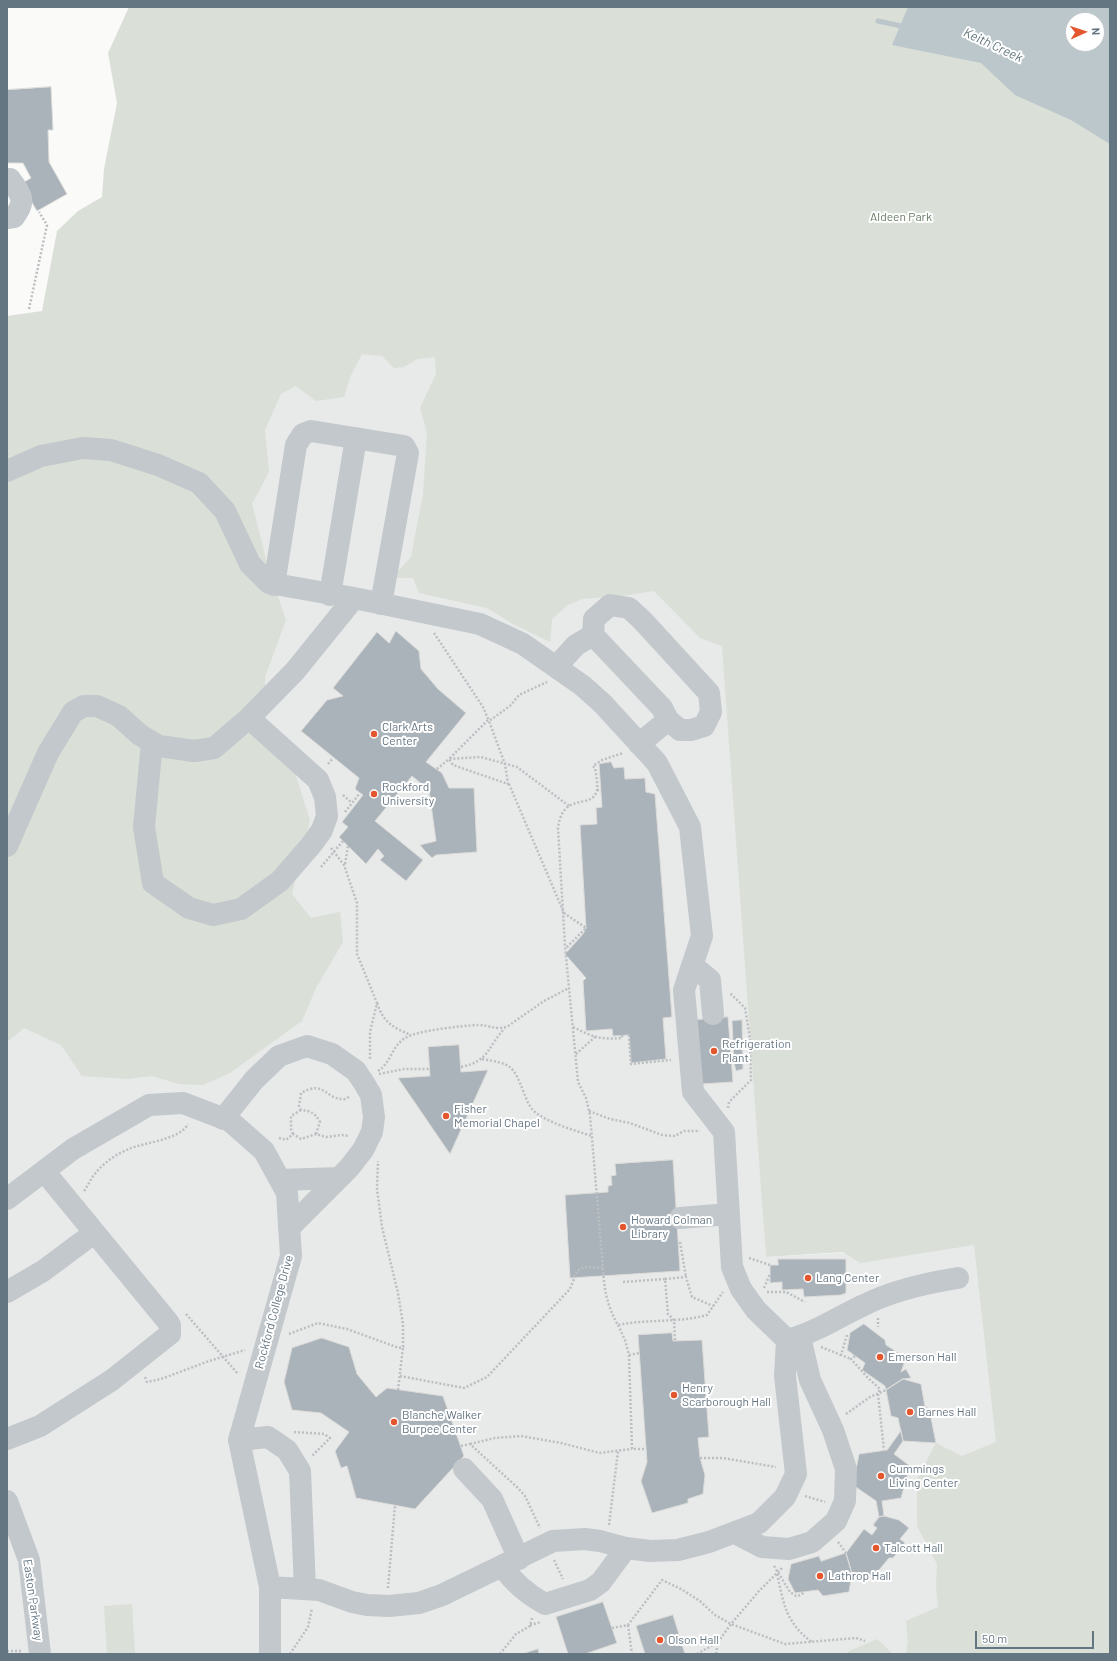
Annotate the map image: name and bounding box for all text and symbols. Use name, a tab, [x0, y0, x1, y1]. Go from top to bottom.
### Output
north arrow	[1065, 12, 1105, 52]
water label: Keith Creek	[961, 25, 1025, 65]
text: N	[1090, 27, 1103, 35]
park label: Aldeen Park	[870, 210, 932, 224]
place label: Clark Arts Center	[382, 720, 433, 748]
marker: Clark Arts Center	[369, 729, 379, 739]
place label: Rockford University	[382, 780, 434, 808]
marker: Rockford University	[369, 789, 379, 799]
place label: Refrigeration Plant	[722, 1037, 791, 1065]
marker: Refrigeration Plant	[709, 1046, 719, 1056]
place label: Fisher Memorial Chapel	[454, 1102, 540, 1130]
marker: Fisher Memorial Chapel	[441, 1111, 451, 1121]
place label: Howard Colman Library	[631, 1213, 712, 1241]
marker: Howard Colman Library	[618, 1222, 628, 1232]
street label: Rockford College Drive	[252, 1253, 296, 1371]
place label: Lang Center	[816, 1271, 879, 1285]
marker: Lang Center	[803, 1273, 813, 1283]
place label: Emerson Hall	[888, 1350, 957, 1364]
marker: Emerson Hall	[875, 1352, 885, 1362]
place label: Henry Scarborough Hall	[682, 1381, 771, 1409]
marker: Henry Scarborough Hall	[669, 1390, 679, 1400]
place label: Barnes Hall	[918, 1405, 976, 1419]
marker: Barnes Hall	[905, 1407, 915, 1417]
place label: Blanche Walker Burpee Center	[402, 1408, 482, 1436]
marker: Blanche Walker Burpee Center	[389, 1417, 399, 1427]
place label: Cummings Living Center	[889, 1462, 958, 1490]
marker: Cummings Living Center	[876, 1471, 886, 1481]
place label: Talcott Hall	[884, 1541, 943, 1555]
marker: Talcott Hall	[871, 1543, 881, 1553]
street label: Easton Parkway	[20, 1558, 46, 1642]
place label: Lathrop Hall	[828, 1569, 891, 1583]
marker: Lathrop Hall	[815, 1571, 825, 1581]
scale bar	[977, 1623, 1096, 1649]
text: 50 m	[982, 1631, 1007, 1645]
place label: Olson Hall	[668, 1633, 719, 1647]
marker: Olson Hall	[655, 1635, 665, 1645]

